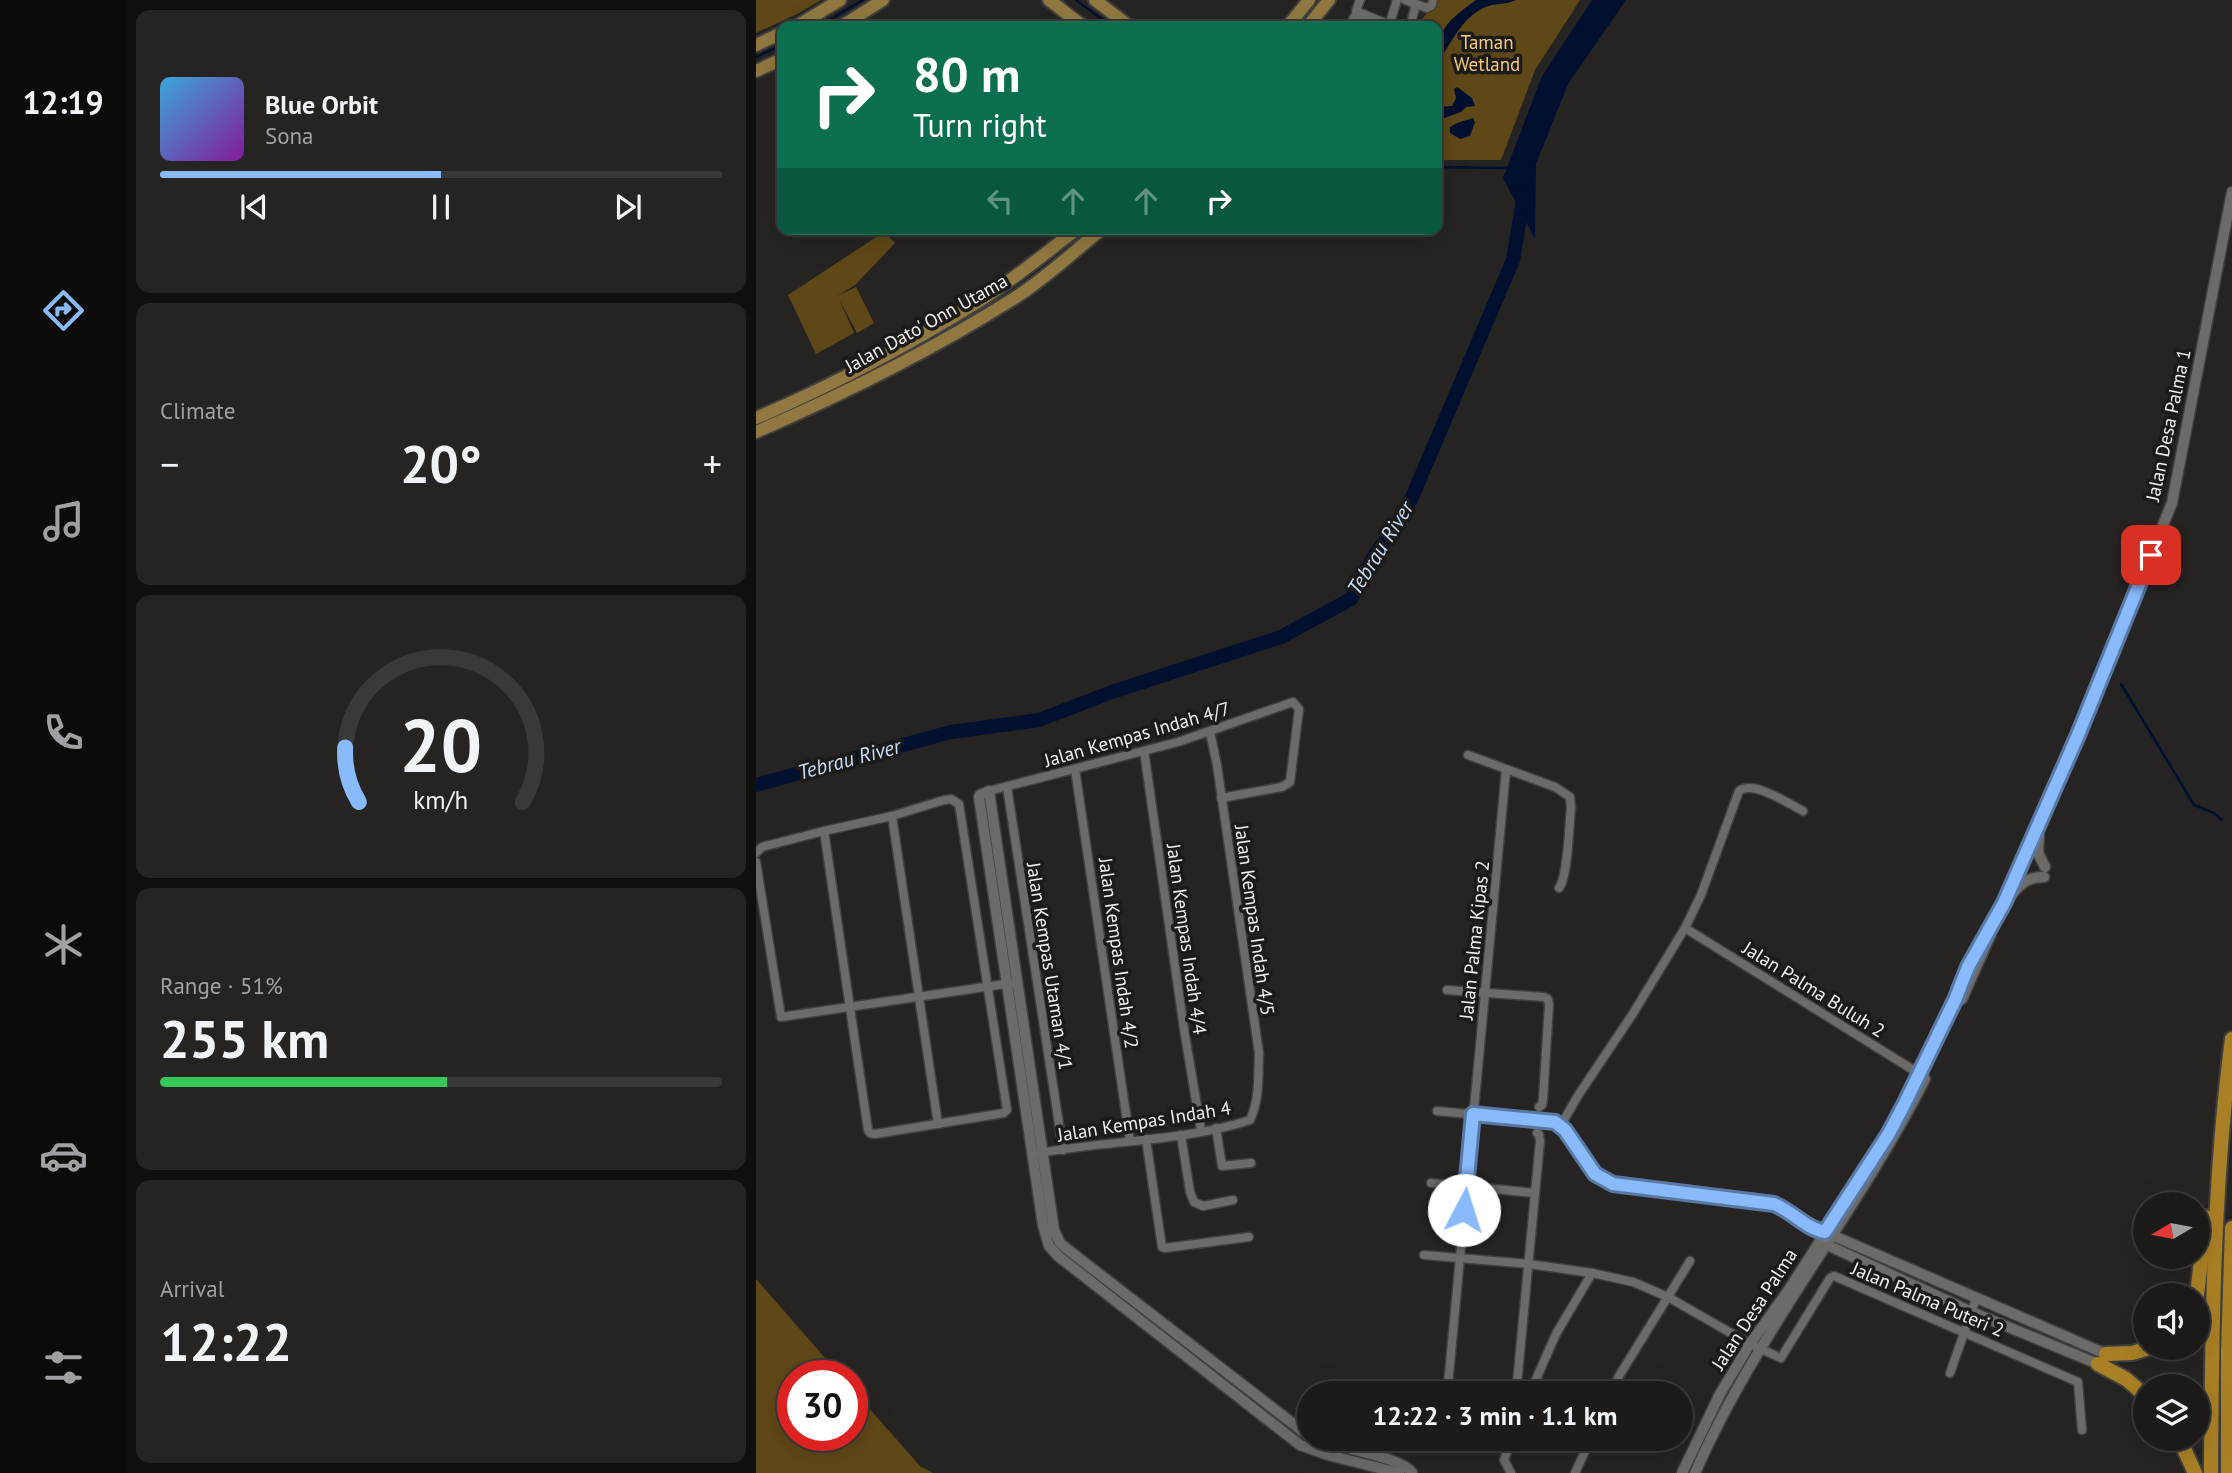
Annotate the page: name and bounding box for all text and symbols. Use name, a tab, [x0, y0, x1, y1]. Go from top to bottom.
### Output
park label: Taman Wetland	[1454, 30, 1520, 76]
text: 80 m	[913, 42, 1020, 106]
icon: right	[798, 49, 889, 140]
text: 12:19	[22, 81, 104, 123]
text: Blue Orbit	[265, 88, 378, 121]
text: Turn right	[913, 104, 1047, 146]
text: Sona	[265, 121, 314, 150]
icon: left	[981, 182, 1019, 220]
icon: ahead	[1054, 182, 1092, 220]
icon: ahead	[1127, 182, 1165, 220]
icon: right	[1200, 182, 1238, 220]
icon: previous	[235, 188, 273, 226]
icon: pause	[422, 188, 460, 226]
icon: next	[609, 188, 647, 226]
street label: Jalan Dato' Onn Utama	[840, 268, 1012, 378]
icon: directions	[39, 286, 88, 335]
street label: Jalan Desa Palma 1	[2140, 347, 2196, 504]
text: Climate	[160, 396, 235, 425]
text: 20°	[400, 430, 482, 497]
text: −	[160, 439, 179, 488]
text: +	[703, 439, 722, 488]
water label: Tebrau River	[1341, 494, 1421, 600]
icon: music	[39, 497, 88, 546]
pin	[2121, 525, 2181, 585]
icon: arrive	[2132, 536, 2170, 574]
street label: Jalan Kempas Indah 4/7	[1040, 696, 1233, 772]
text: 20	[400, 699, 482, 793]
icon: phone	[39, 708, 88, 757]
water label: Tebrau River	[795, 732, 906, 786]
text: km/h	[414, 784, 468, 816]
street label: Jalan Kempas Indah 4/5	[1230, 822, 1280, 1017]
street label: Jalan Kempas Indah 4/4	[1162, 841, 1212, 1036]
street label: Jalan Kempas Indah 4/2	[1094, 855, 1144, 1050]
street label: Jalan Kempas Utaman 4/1	[1022, 859, 1078, 1072]
street label: Jalan Palma Kipas 2	[1454, 859, 1494, 1022]
icon: climate	[39, 920, 88, 969]
street label: Jalan Palma Buluh 2	[1738, 935, 1890, 1042]
text: Range · 51%	[160, 971, 283, 1000]
text: 255 km	[160, 1005, 329, 1072]
street label: Jalan Kempas Indah 4	[1055, 1095, 1232, 1147]
icon: car	[39, 1131, 88, 1180]
position arrow	[1427, 1173, 1501, 1247]
north arrow	[2133, 1192, 2210, 1269]
map controls	[2133, 1192, 2210, 1451]
street label: Jalan Desa Palma	[1705, 1244, 1802, 1375]
street label: Jalan Palma Puteri 2	[1847, 1256, 2008, 1342]
text: Arrival	[160, 1274, 224, 1303]
button: sound	[2133, 1283, 2210, 1360]
text: 12:22	[160, 1308, 292, 1375]
icon: filters	[39, 1343, 88, 1392]
speed limit sign: 30	[777, 1360, 868, 1451]
button: layers	[2133, 1374, 2210, 1451]
text: 12:22 · 3 min · 1.1 km	[1373, 1399, 1618, 1432]

